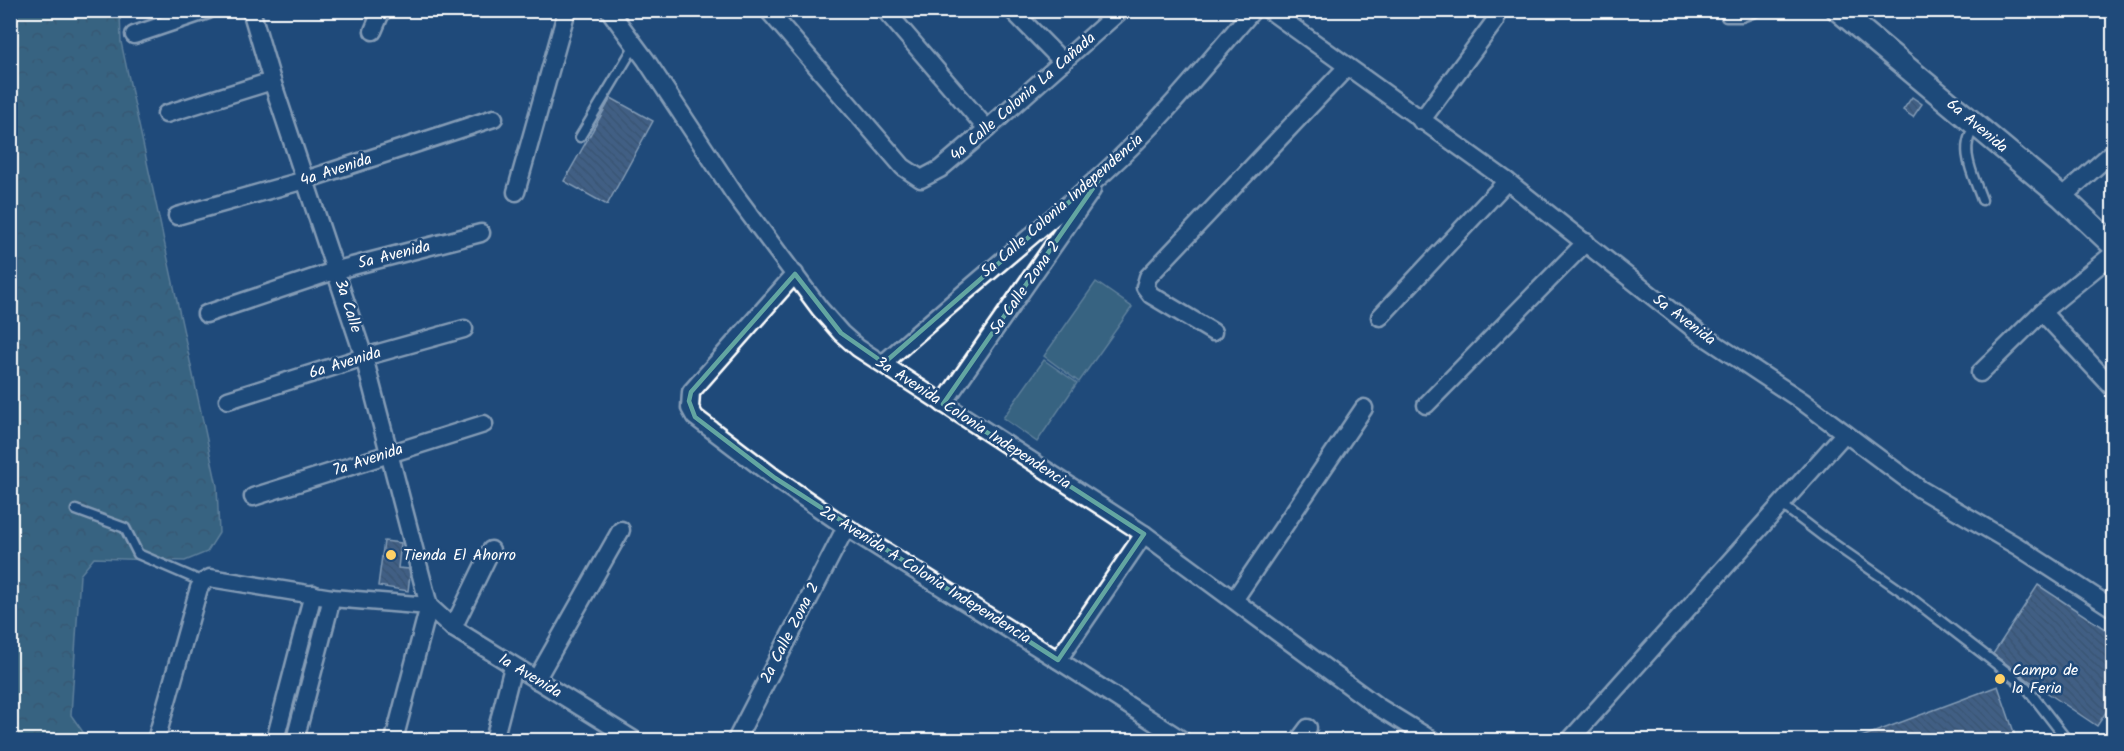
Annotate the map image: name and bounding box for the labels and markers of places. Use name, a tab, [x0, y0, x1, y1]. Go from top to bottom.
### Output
place label: Tienda El Ahorro	[403, 543, 516, 568]
marker: Tienda El Ahorro	[384, 548, 398, 562]
place label: Campo de la Feria	[2012, 658, 2078, 701]
marker: Campo de la Feria	[1993, 672, 2007, 686]

